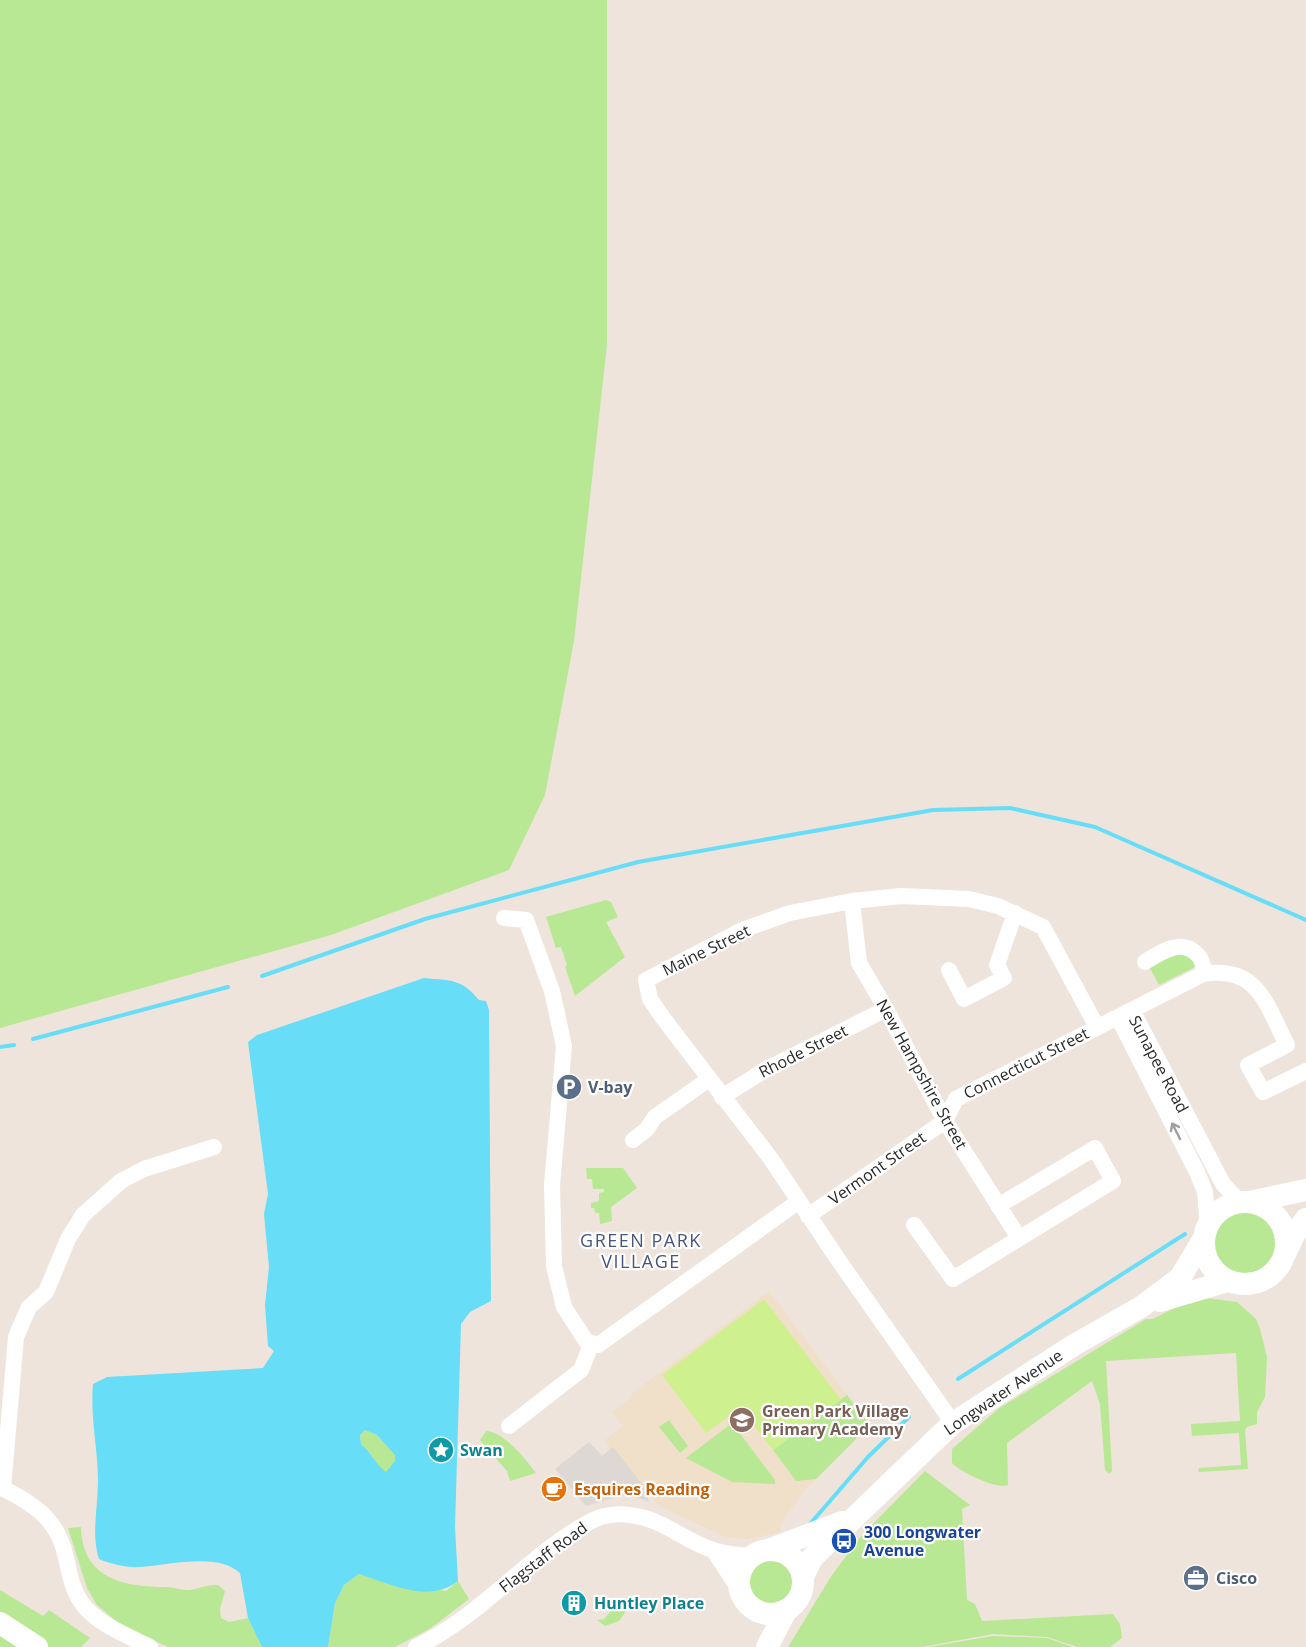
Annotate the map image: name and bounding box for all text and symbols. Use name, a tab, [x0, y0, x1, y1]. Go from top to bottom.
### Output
street label: Maine Street	[658, 919, 754, 981]
street label: New Hampshire Street	[871, 995, 973, 1153]
street label: Sunapee Road	[1124, 1011, 1194, 1117]
street label: Rhode Street	[755, 1019, 851, 1083]
street label: Connecticut Street	[960, 1022, 1093, 1104]
parking icon: V-bay	[554, 1072, 584, 1102]
place label: V-bay	[588, 1076, 633, 1098]
one-way arrow	[1170, 1123, 1182, 1140]
street label: Vermont Street	[824, 1126, 930, 1210]
district label: GREEN PARK VILLAGE	[580, 1228, 702, 1273]
street label: Longwater Avenue	[939, 1344, 1067, 1440]
place label: Green Park Village Primary Academy	[762, 1400, 909, 1440]
school or university icon: Green Park Village Primary Academy	[727, 1405, 757, 1435]
place icon: Swan	[426, 1435, 456, 1465]
place label: Swan	[460, 1439, 503, 1461]
cafe icon: Esquires Reading	[539, 1474, 569, 1504]
place label: Esquires Reading	[574, 1478, 710, 1500]
street label: Flagstaff Road	[494, 1517, 592, 1597]
place label: 300 Longwater Avenue	[864, 1521, 981, 1561]
bus stop icon: 300 Longwater Avenue	[829, 1526, 859, 1556]
office icon: Cisco	[1181, 1563, 1211, 1593]
place label: Cisco	[1216, 1567, 1257, 1589]
building icon: Huntley Place	[559, 1588, 589, 1618]
place label: Huntley Place	[594, 1592, 704, 1614]

